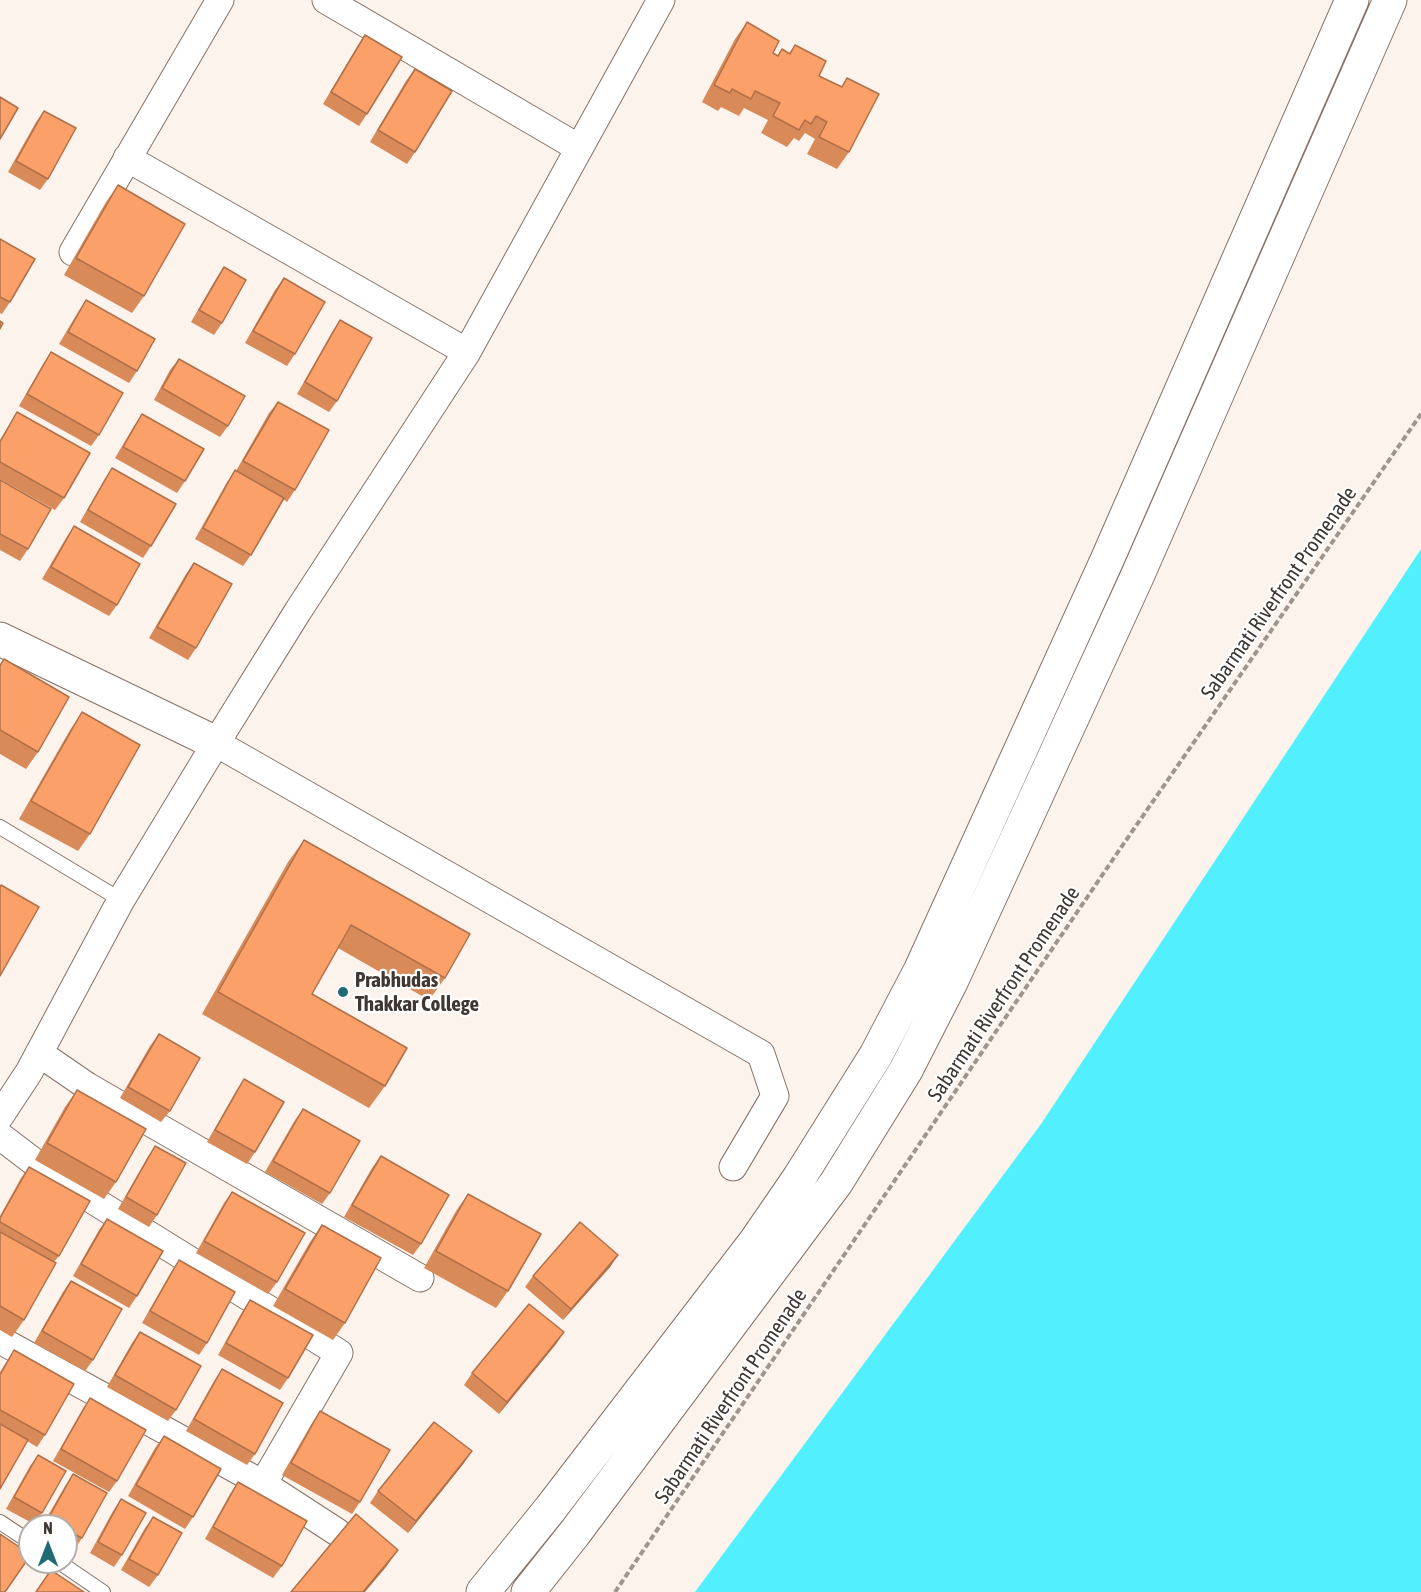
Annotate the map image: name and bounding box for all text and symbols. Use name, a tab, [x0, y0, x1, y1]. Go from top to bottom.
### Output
street label: Sabarmati Riverfront Promenade	[1196, 482, 1362, 704]
street label: Sabarmati Riverfront Promenade	[923, 882, 1085, 1106]
place label: Prabhudas Thakkar College	[355, 967, 479, 1017]
marker: Prabhudas Thakkar College	[336, 985, 350, 999]
street label: Sabarmati Riverfront Promenade	[650, 1284, 812, 1508]
north arrow	[18, 1514, 78, 1574]
text: N	[43, 1519, 53, 1537]

